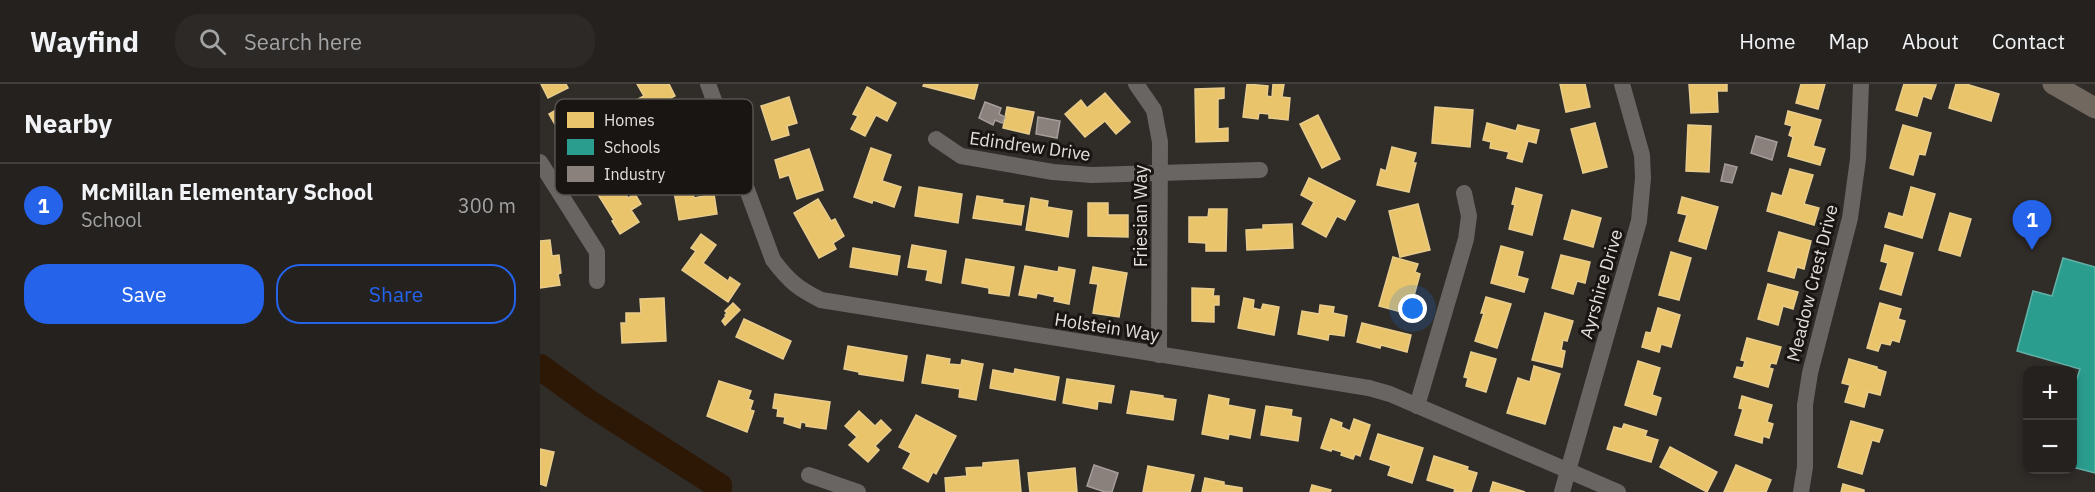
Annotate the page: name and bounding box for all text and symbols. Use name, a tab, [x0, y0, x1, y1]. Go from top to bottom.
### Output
search box	[175, 14, 595, 68]
text: Wayfind	[30, 23, 139, 60]
icon: search	[196, 25, 229, 58]
text: Search here	[244, 27, 362, 56]
text: Home	[1739, 27, 1796, 55]
text: Map	[1829, 27, 1869, 55]
text: About	[1902, 27, 1959, 55]
text: Contact	[1992, 27, 2065, 55]
legend	[555, 99, 753, 195]
text: Nearby	[24, 106, 112, 140]
text: Homes	[604, 110, 655, 130]
street label: Edindrew Drive	[968, 126, 1092, 166]
text: Schools	[604, 137, 661, 157]
text: Industry	[604, 164, 665, 184]
street label: Friesian Way	[1129, 165, 1152, 267]
text: McMillan Elementary School	[81, 177, 373, 206]
text: 1	[38, 192, 50, 219]
text: 300 m	[458, 192, 516, 219]
pin: 1	[2012, 200, 2052, 250]
street label: Meadow Crest Drive	[1781, 202, 1843, 364]
text: School	[81, 206, 142, 233]
street label: Ayrshire Drive	[1574, 227, 1628, 341]
button: Save	[24, 264, 264, 324]
button: Share	[276, 264, 516, 324]
your location	[1398, 294, 1427, 323]
street label: Holstein Way	[1053, 307, 1161, 347]
map controls	[2023, 366, 2077, 474]
button: +	[2023, 366, 2077, 420]
button: −	[2023, 420, 2077, 474]

